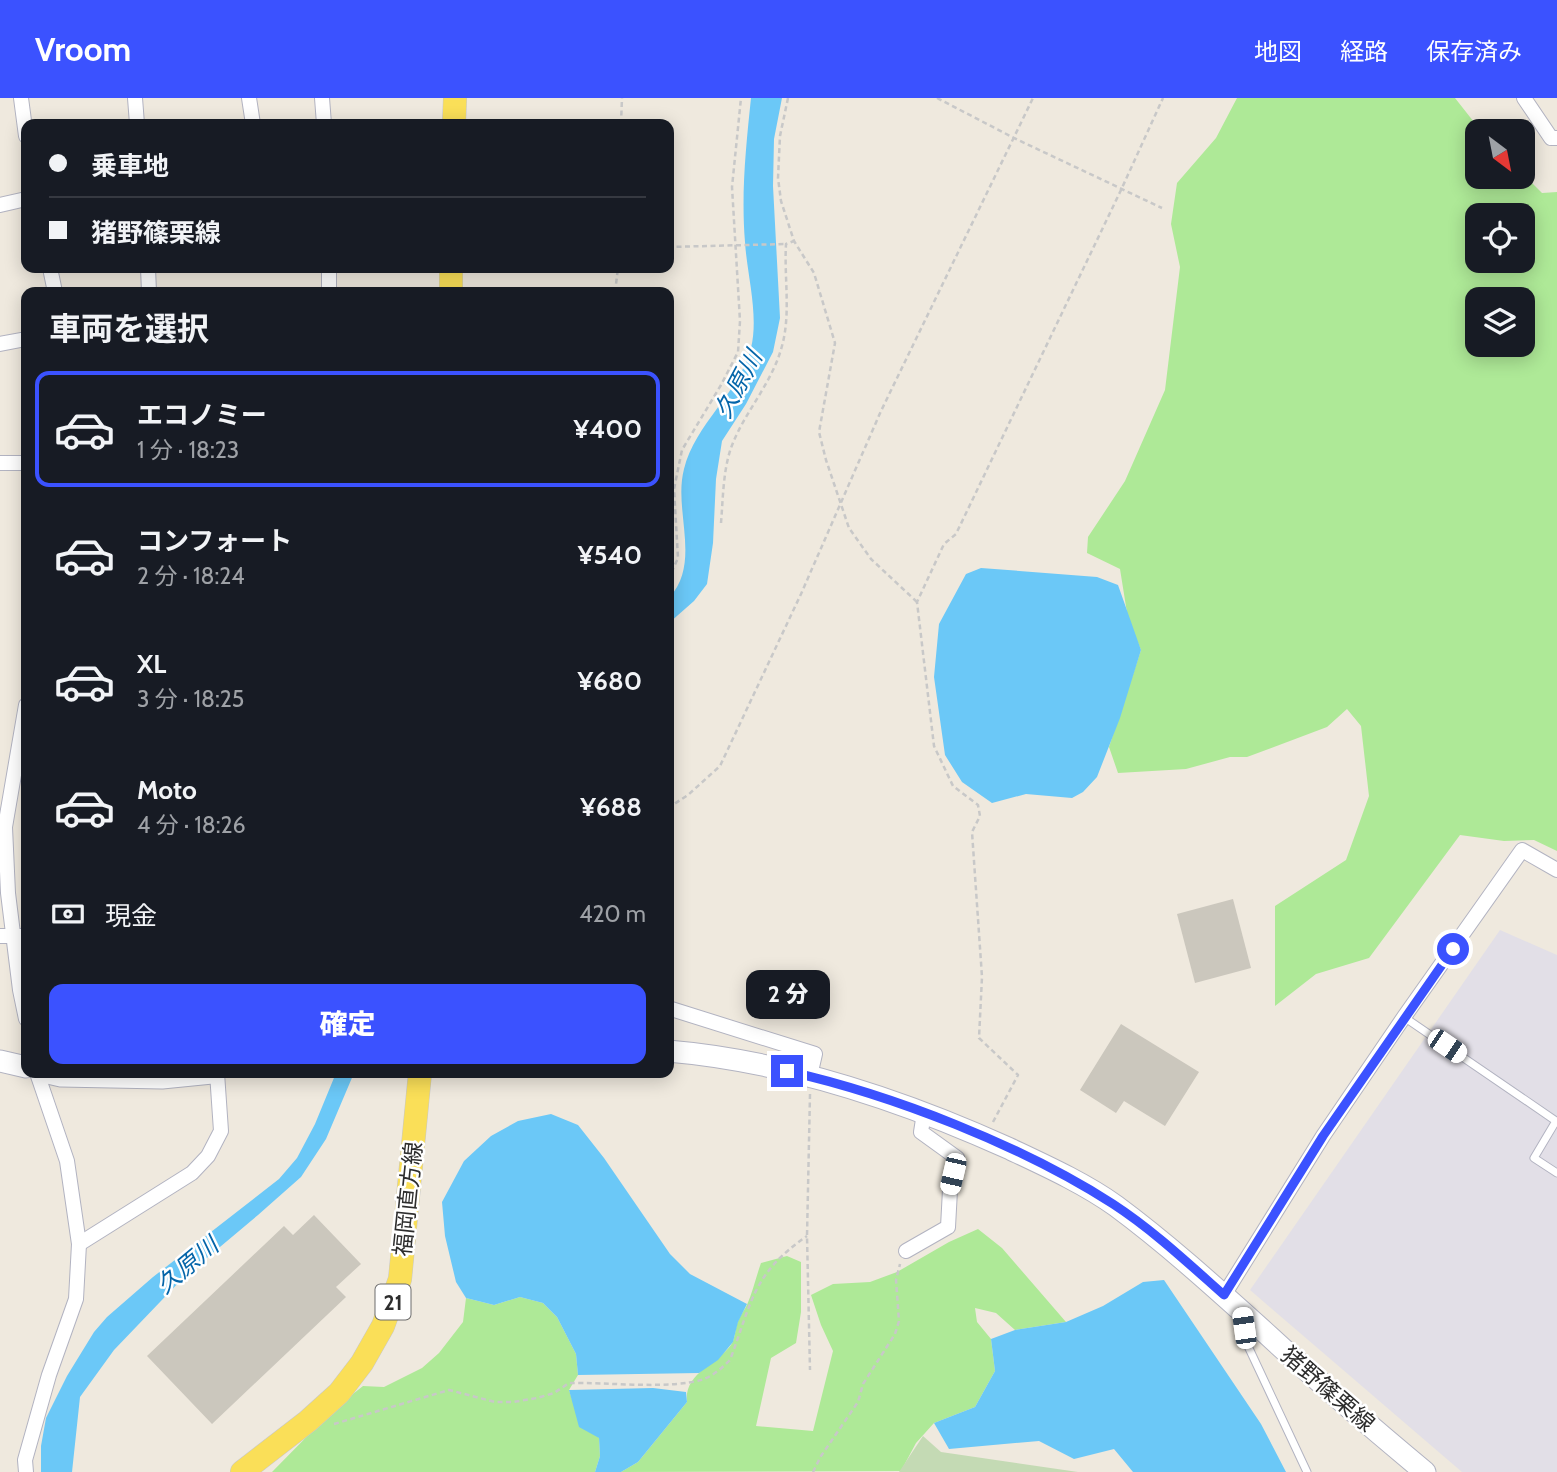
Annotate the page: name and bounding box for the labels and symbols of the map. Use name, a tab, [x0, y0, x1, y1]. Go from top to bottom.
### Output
north arrow	[1465, 119, 1535, 189]
water label: 久原川	[708, 343, 769, 423]
route start	[1437, 933, 1469, 965]
callout: 2 分	[745, 970, 829, 1018]
car	[1424, 1026, 1471, 1066]
route end	[771, 1055, 803, 1087]
street label: 福岡直方線	[388, 1140, 428, 1258]
car	[939, 1151, 968, 1197]
water label: 久原川	[150, 1229, 226, 1299]
road number: 21	[376, 1284, 410, 1320]
car	[1231, 1306, 1258, 1350]
street label: 猪野篠栗線	[1275, 1341, 1381, 1437]

